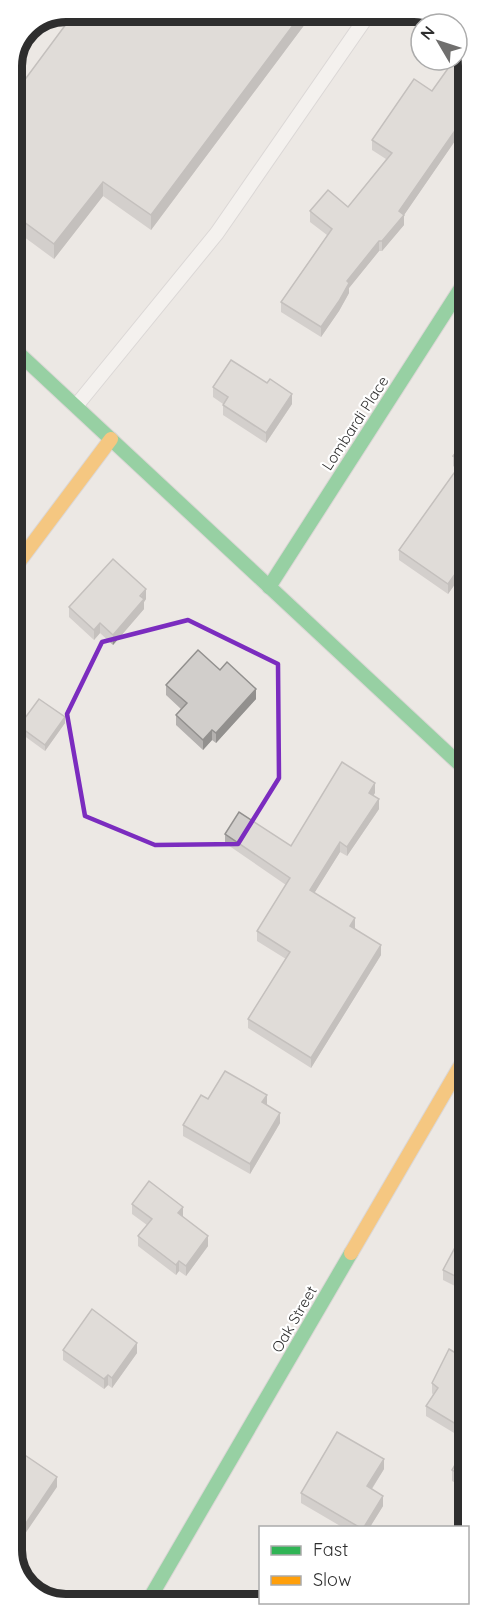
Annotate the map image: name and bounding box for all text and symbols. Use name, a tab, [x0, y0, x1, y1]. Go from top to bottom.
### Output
north arrow	[409, 12, 469, 72]
text: N	[416, 22, 439, 43]
street label: Lombardi Place	[317, 372, 393, 474]
street label: Oak Street	[267, 1282, 321, 1356]
legend	[259, 1526, 469, 1604]
text: Fast	[313, 1538, 348, 1561]
text: Slow	[313, 1568, 351, 1591]

